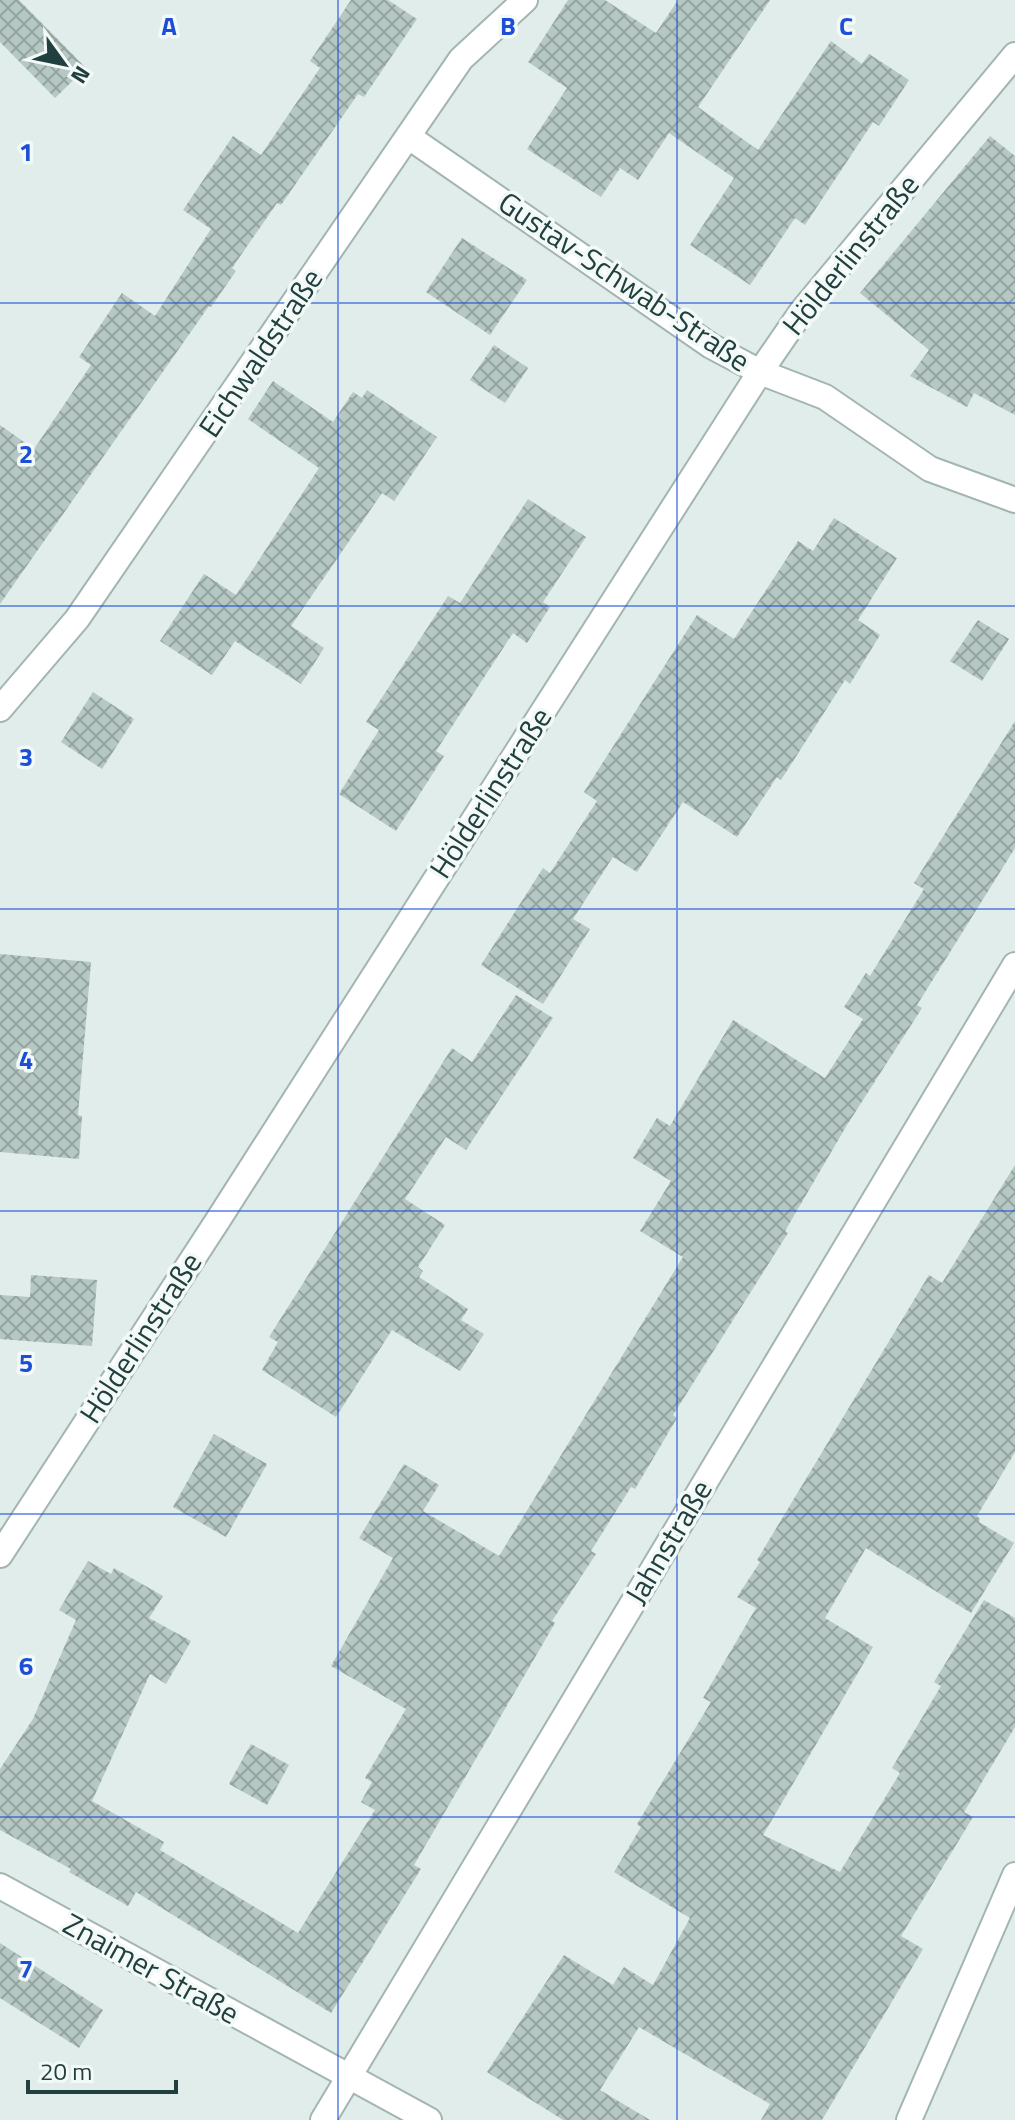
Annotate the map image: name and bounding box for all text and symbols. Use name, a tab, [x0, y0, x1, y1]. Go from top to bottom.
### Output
text: A	[161, 6, 177, 45]
text: B	[500, 6, 516, 45]
text: C	[839, 6, 853, 45]
north arrow	[24, 24, 104, 104]
text: N	[62, 59, 99, 91]
text: 1	[19, 132, 33, 171]
street label: Hölderlinstraße	[771, 164, 930, 345]
street label: Gustav-Schwab-Straße	[489, 179, 760, 383]
street label: Eichwaldstraße	[187, 259, 334, 446]
text: 2	[19, 434, 33, 473]
street label: Hölderlinstraße	[417, 698, 563, 887]
text: 3	[19, 737, 33, 776]
text: 4	[19, 1040, 33, 1079]
street label: Hölderlinstraße	[67, 1243, 213, 1432]
text: 5	[19, 1343, 33, 1382]
street label: Jahnstraße	[613, 1470, 723, 1613]
text: 6	[19, 1646, 33, 1685]
street label: Znaimer Straße	[55, 1901, 248, 2036]
text: 7	[19, 1949, 33, 1988]
scale bar	[28, 2044, 176, 2094]
text: 20 m	[40, 2053, 92, 2089]

